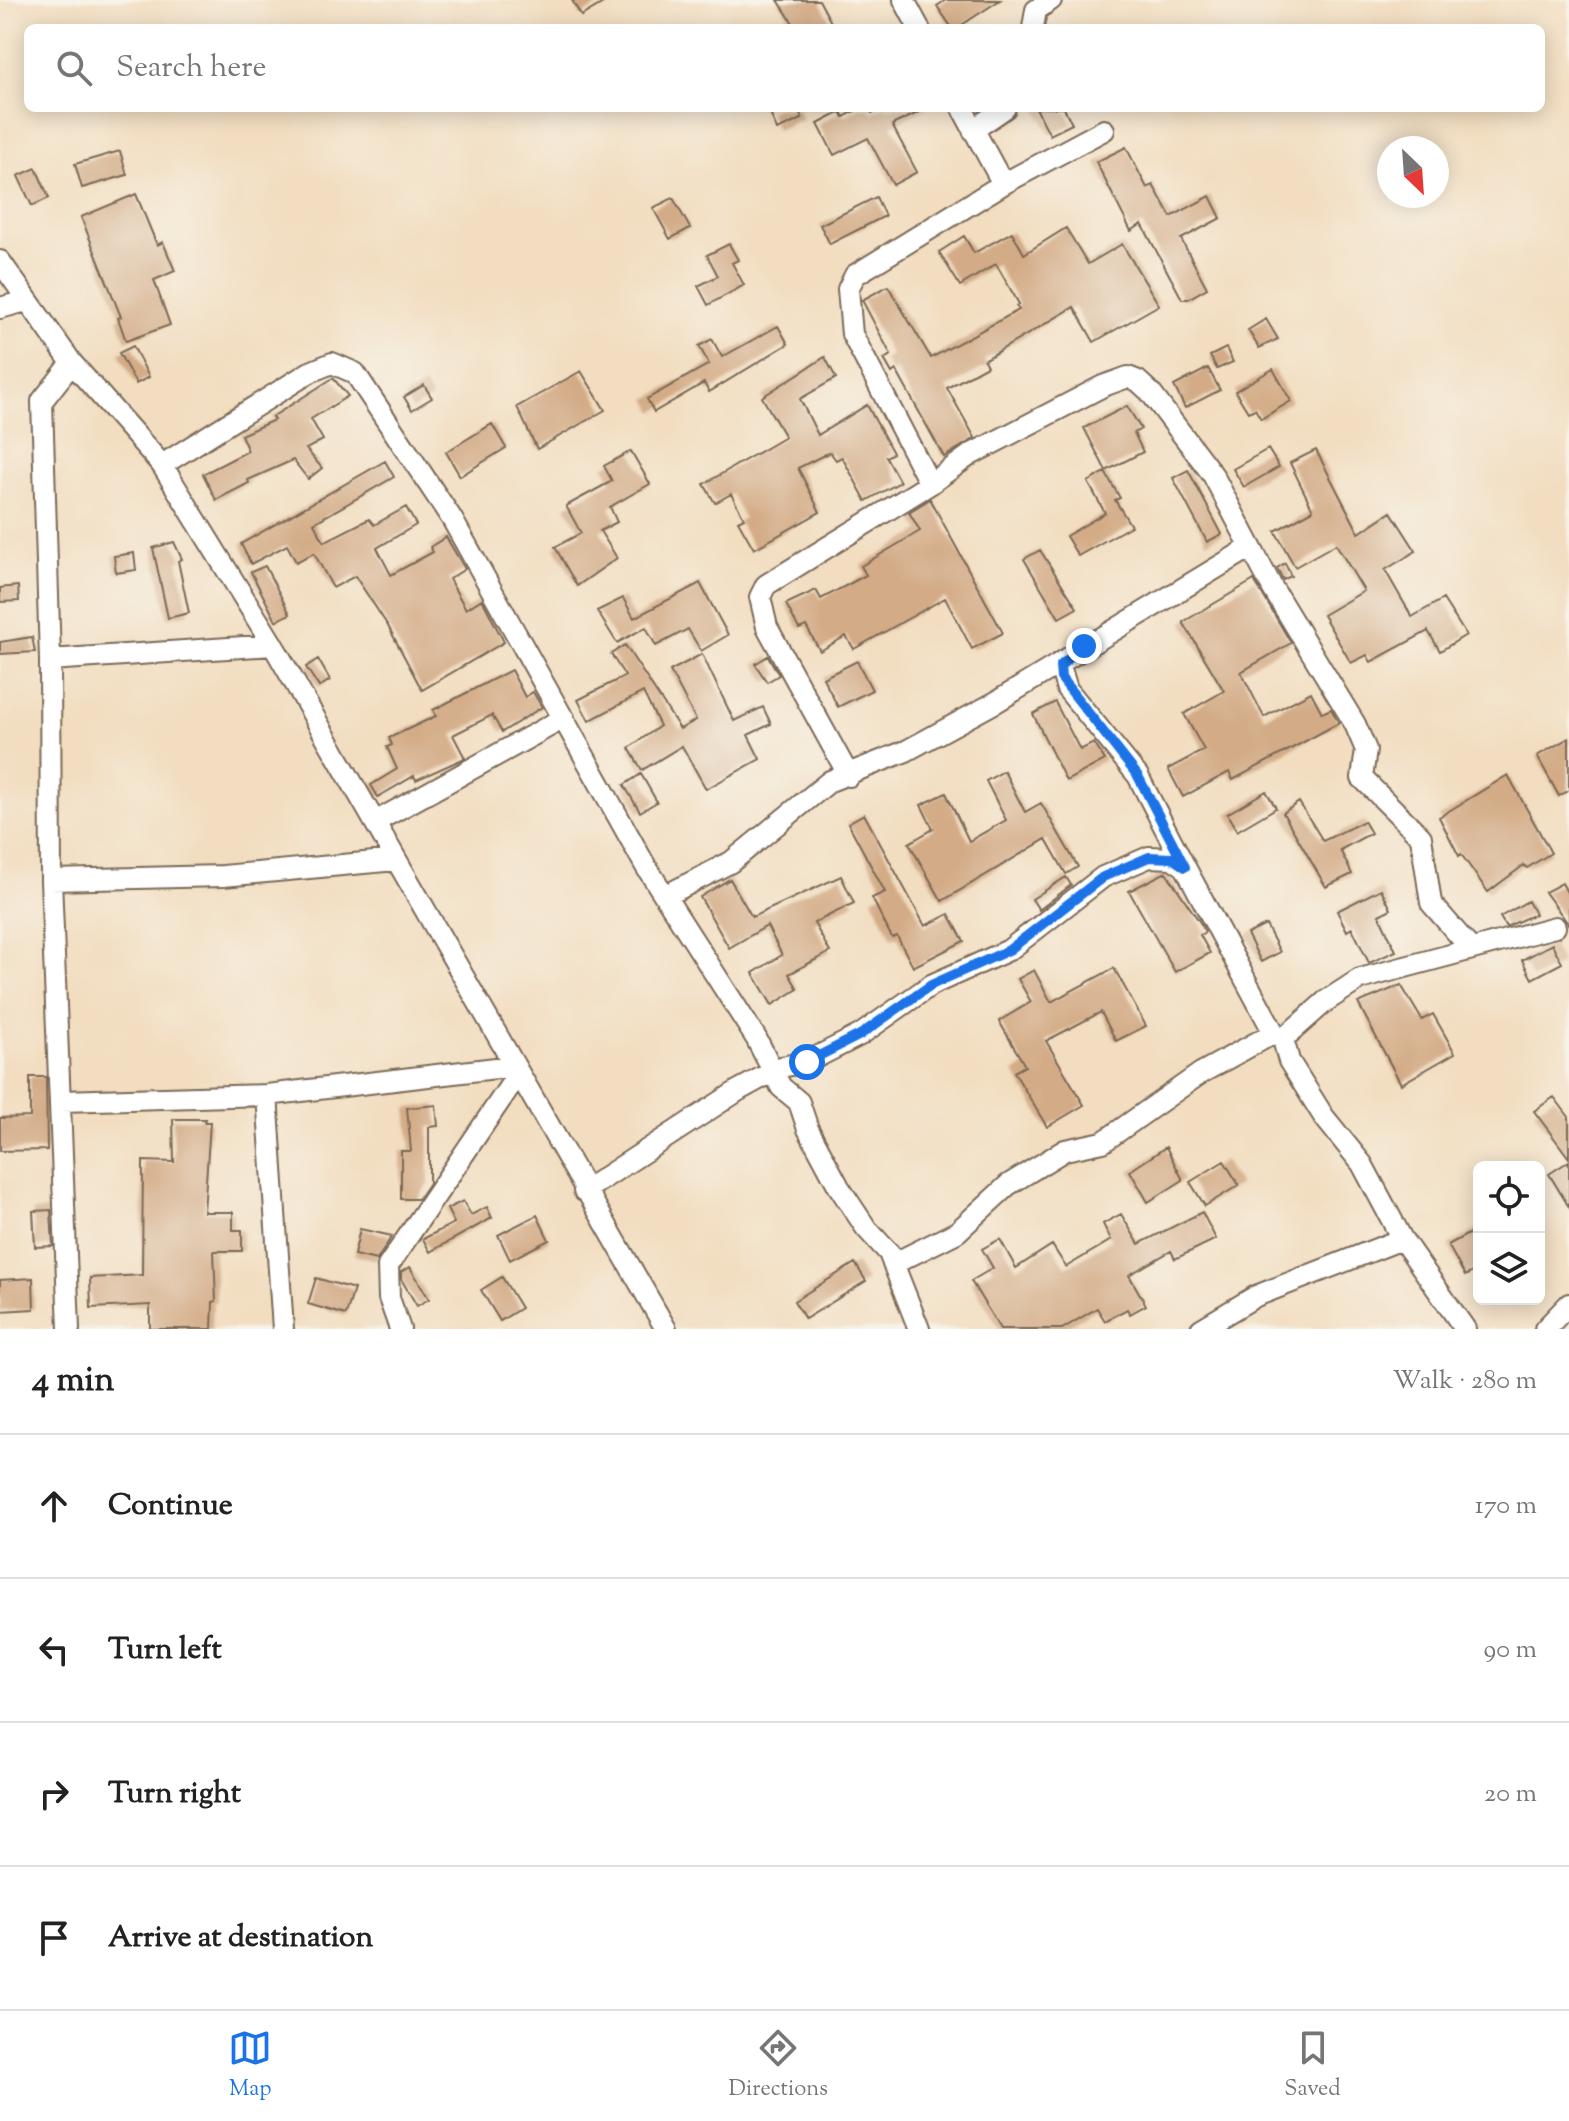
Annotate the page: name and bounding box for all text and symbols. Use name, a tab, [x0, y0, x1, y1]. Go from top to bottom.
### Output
search box	[24, 24, 1545, 112]
icon: search	[52, 46, 96, 90]
text: Search here	[116, 47, 266, 90]
north arrow	[1377, 136, 1449, 208]
route end	[1066, 628, 1102, 664]
route start	[789, 1044, 825, 1080]
map controls	[1473, 1161, 1545, 1305]
button: locate	[1473, 1161, 1545, 1233]
button: layers	[1473, 1233, 1545, 1305]
text: 4 min	[32, 1357, 114, 1406]
text: Walk · 280 m	[1392, 1363, 1537, 1400]
icon: ahead	[32, 1484, 76, 1528]
text: Continue	[108, 1485, 233, 1528]
text: 170 m	[1475, 1488, 1537, 1525]
icon: left	[32, 1628, 76, 1672]
text: Turn left	[108, 1629, 222, 1672]
text: 90 m	[1484, 1632, 1537, 1669]
icon: right	[32, 1772, 76, 1816]
text: Turn right	[108, 1773, 241, 1816]
text: 20 m	[1484, 1776, 1537, 1813]
icon: arrive	[32, 1916, 76, 1960]
text: Arrive at destination	[108, 1917, 373, 1960]
tab: Map	[228, 2026, 272, 2106]
tab: Directions	[729, 2026, 828, 2106]
tab: Saved	[1284, 2026, 1341, 2106]

